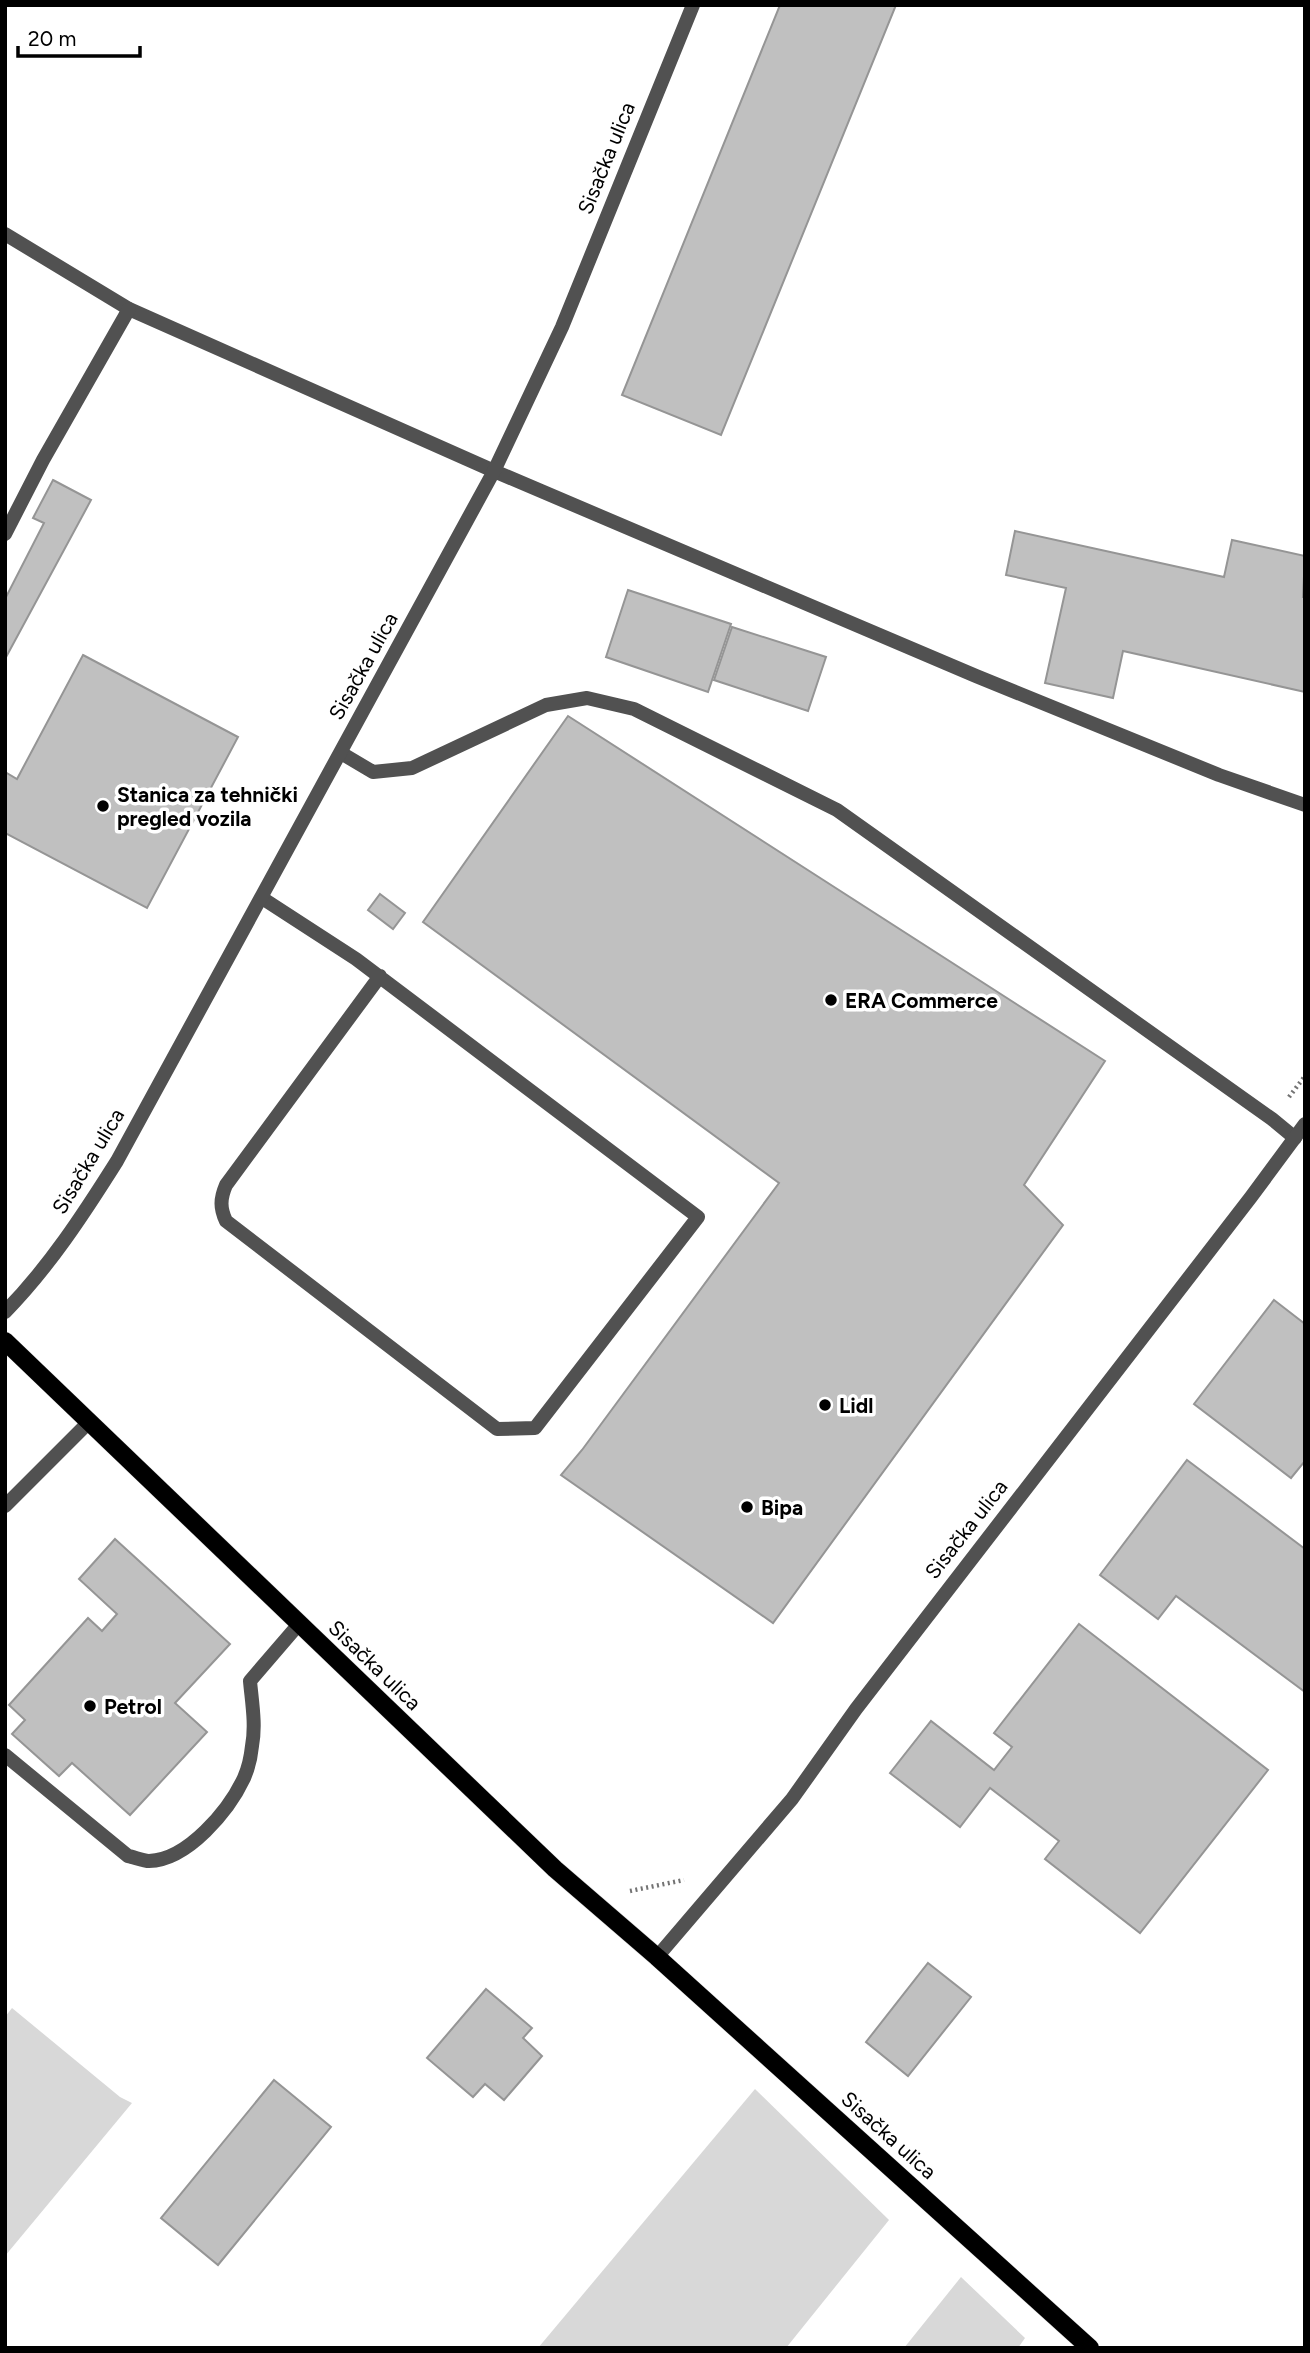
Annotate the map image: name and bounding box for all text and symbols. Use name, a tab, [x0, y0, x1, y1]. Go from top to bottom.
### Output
scale bar	[18, 14, 140, 58]
text: 20 m	[28, 26, 76, 51]
street label: Sisačka ulica	[572, 98, 640, 218]
street label: Sisačka ulica	[323, 608, 403, 724]
place label: Stanica za tehnički pregled vozila	[117, 782, 298, 831]
marker: Stanica za tehnički pregled vozila	[95, 798, 111, 814]
place label: ERA Commerce	[845, 988, 998, 1013]
marker: ERA Commerce	[823, 992, 839, 1008]
street label: Sisačka ulica	[47, 1104, 129, 1218]
place label: Lidl	[839, 1393, 873, 1418]
marker: Lidl	[817, 1397, 833, 1413]
street label: Sisačka ulica	[920, 1475, 1012, 1583]
place label: Bipa	[761, 1495, 803, 1520]
marker: Bipa	[739, 1499, 755, 1515]
street label: Sisačka ulica	[324, 1615, 426, 1715]
place label: Petrol	[104, 1694, 162, 1719]
marker: Petrol	[82, 1698, 98, 1714]
street label: Sisačka ulica	[837, 2086, 941, 2184]

